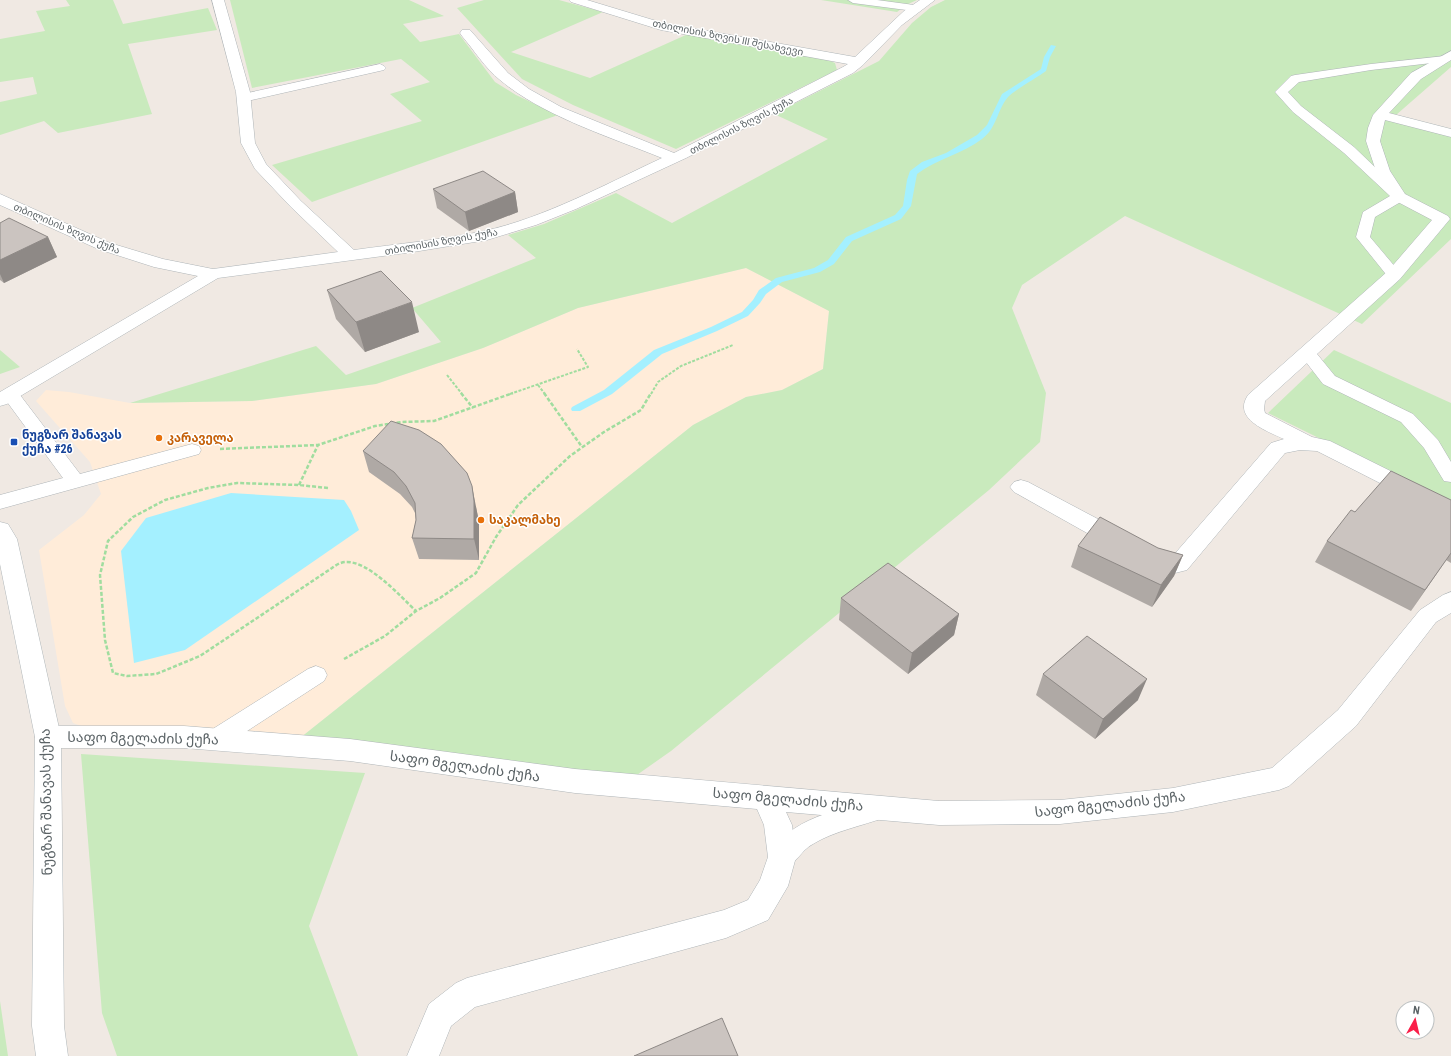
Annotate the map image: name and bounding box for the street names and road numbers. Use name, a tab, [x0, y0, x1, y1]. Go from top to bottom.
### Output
street label: თბილისის ზღვის III შესახვევი	[651, 17, 804, 59]
street label: თბილისის ზღვის ქუჩა	[688, 95, 795, 157]
street label: თბილისის ზღვის ქუჩა	[11, 201, 122, 257]
street label: თბილისის ზღვის ქუჩა	[384, 226, 499, 258]
street label: ნუგზარ შანავას ქუჩა	[37, 728, 56, 876]
street label: საფო მგელაძის ქუჩა	[67, 729, 219, 748]
street label: საფო მგელაძის ქუჩა	[389, 748, 541, 785]
street label: საფო მგელაძის ქუჩა	[712, 784, 864, 815]
street label: საფო მგელაძის ქუჩა	[1034, 788, 1186, 821]

